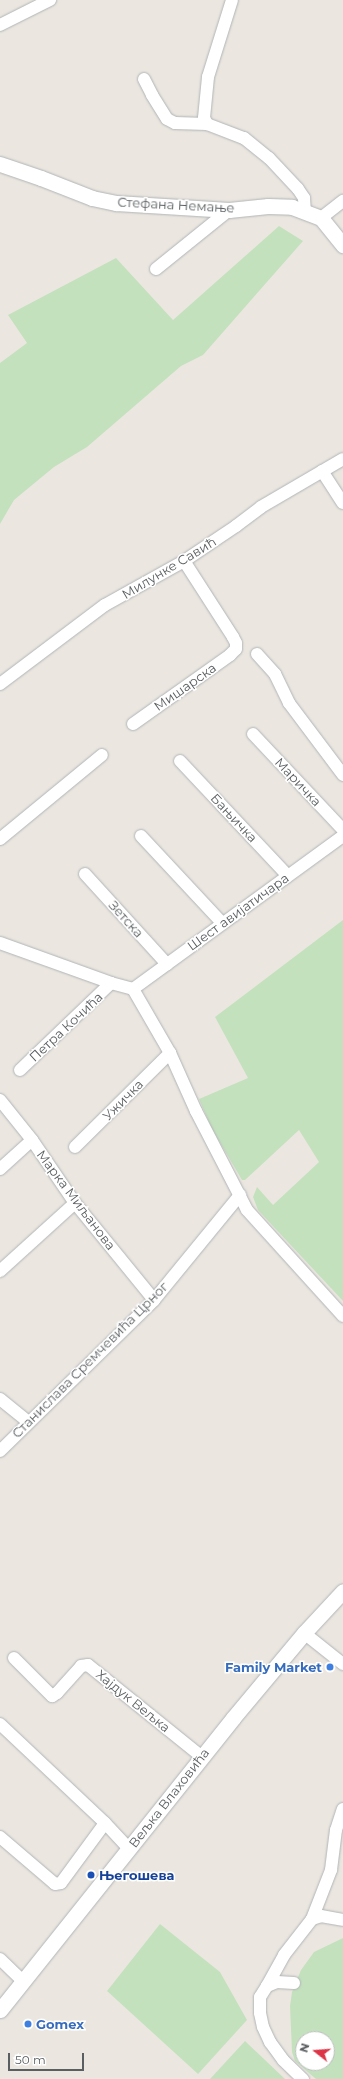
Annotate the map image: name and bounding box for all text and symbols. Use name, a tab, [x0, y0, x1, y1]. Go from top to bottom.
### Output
street label: Стефана Немање	[117, 194, 235, 216]
street label: Милунке Савић	[119, 534, 219, 602]
street label: Мишарска	[151, 660, 219, 714]
street label: Маричка	[272, 754, 324, 810]
street label: Бањичка	[207, 790, 261, 846]
street label: Шест авијатичара	[184, 870, 292, 954]
street label: Зетска	[105, 897, 147, 941]
street label: Петра Кочића	[26, 989, 106, 1065]
street label: Ужичка	[99, 1076, 147, 1124]
street label: Марка Миљанова	[33, 1147, 119, 1253]
street label: Станислава Сремчевића Црног	[9, 1279, 171, 1441]
place label: Family Market	[225, 1659, 322, 1675]
marker: Family Market	[325, 1662, 335, 1672]
street label: Хајдук Вељка	[93, 1666, 173, 1736]
street label: Вељка Влаховића	[125, 1745, 213, 1851]
place label: Његошева	[99, 1867, 174, 1883]
marker: Његошева	[86, 1870, 96, 1880]
place label: Gomex	[36, 2016, 84, 2032]
marker: Gomex	[23, 2019, 33, 2029]
north arrow	[295, 2031, 335, 2071]
text: N	[296, 2041, 312, 2054]
scale bar	[10, 2045, 86, 2071]
text: 50 m	[15, 2052, 46, 2067]

